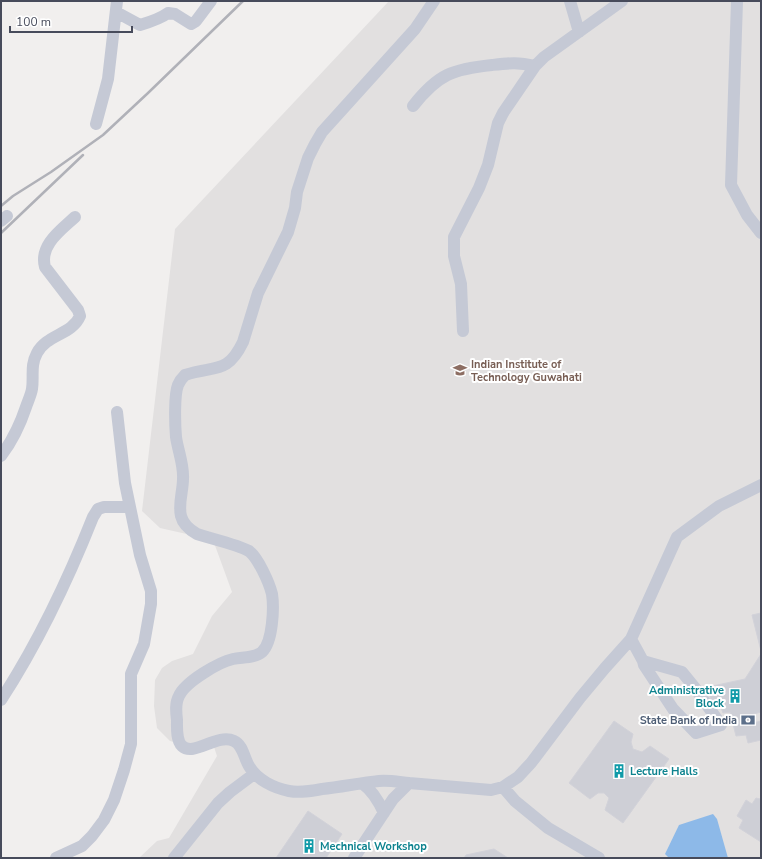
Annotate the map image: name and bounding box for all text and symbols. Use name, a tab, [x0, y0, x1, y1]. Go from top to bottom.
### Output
scale bar	[10, 8, 132, 34]
text: 100 m	[16, 14, 51, 30]
place label: Indian Institute of Technology Guwahati	[471, 357, 582, 385]
school or university icon: Indian Institute of Technology Guwahati	[452, 362, 468, 378]
place label: Administrative Block	[649, 683, 725, 711]
building icon: Administrative Block	[727, 688, 743, 704]
bank icon: State Bank of India	[740, 712, 756, 728]
place label: State Bank of India	[640, 713, 737, 728]
building icon: Lecture Halls	[611, 763, 627, 779]
place label: Lecture Halls	[630, 764, 698, 779]
building icon: Mechnical Workshop	[301, 838, 317, 854]
place label: Mechnical Workshop	[320, 839, 427, 854]

